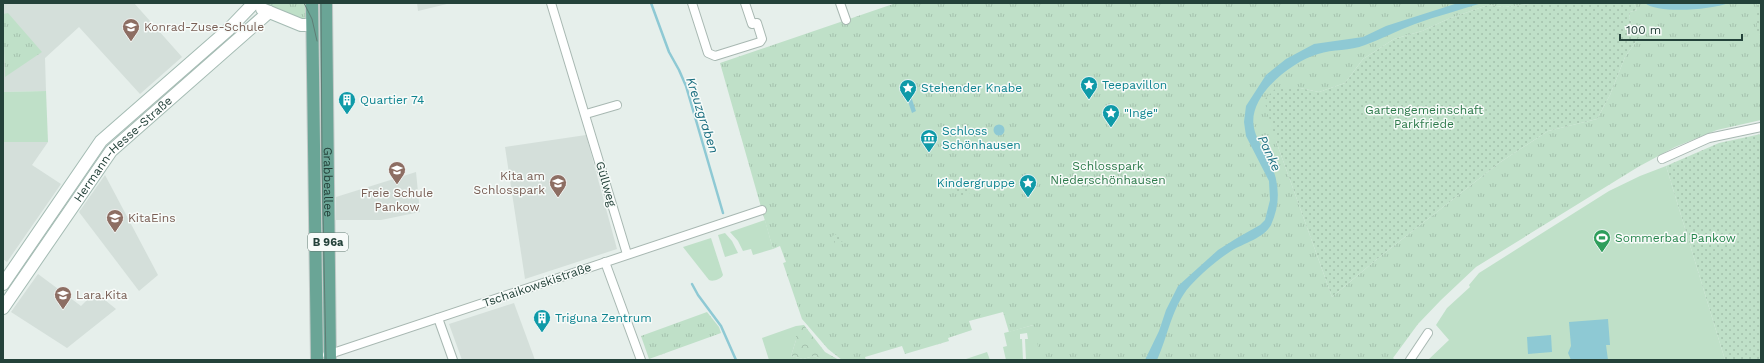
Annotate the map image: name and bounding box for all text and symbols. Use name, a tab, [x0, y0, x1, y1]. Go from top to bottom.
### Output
scale bar	[1620, 16, 1742, 42]
school or university icon: Konrad-Zuse-Schule	[121, 17, 141, 42]
place label: Konrad-Zuse-Schule	[144, 20, 264, 34]
text: 100 m	[1626, 23, 1661, 37]
water label: Kreuzgraben	[683, 75, 722, 155]
place icon: Teepavillon	[1079, 75, 1099, 100]
place icon: Stehender Knabe	[898, 78, 918, 103]
place label: Teepavillon	[1102, 78, 1167, 92]
place label: Stehender Knabe	[921, 81, 1022, 95]
building icon: Quartier 74	[337, 90, 357, 115]
street label: Hermann-Hesse-Straße	[71, 93, 175, 205]
place label: Quartier 74	[360, 93, 424, 107]
place icon: "Inge"	[1101, 103, 1121, 128]
park label: Gartengemeinschaft Parkfriede	[1365, 103, 1483, 131]
place label: "Inge"	[1124, 106, 1158, 120]
place label: Schloss Schönhausen	[942, 124, 1021, 152]
museum icon: Schloss Schönhausen	[919, 128, 939, 153]
water label: Panke	[1255, 133, 1284, 174]
street label: Grabbeallee	[321, 147, 335, 217]
park label: Schlosspark Niederschönhausen	[1050, 159, 1166, 187]
school or university icon: Freie Schule Pankow	[387, 160, 407, 185]
street label: Güllweg	[593, 160, 619, 209]
place label: Kita am Schlosspark	[474, 169, 545, 197]
school or university icon: Kita am Schlosspark	[548, 173, 568, 198]
place icon: Kindergruppe	[1018, 173, 1038, 198]
place label: Kindergruppe	[937, 176, 1015, 190]
place label: Freie Schule Pankow	[361, 186, 433, 214]
school or university icon: KitaEins	[105, 208, 125, 233]
place label: KitaEins	[128, 211, 175, 225]
sports icon: Sommerbad Pankow	[1592, 228, 1612, 253]
place label: Sommerbad Pankow	[1615, 231, 1736, 245]
road number: B 96a	[308, 233, 348, 251]
street label: Tschaikowskistraße	[481, 260, 593, 310]
school or university icon: Lara.Kita	[53, 285, 73, 310]
place label: Lara.Kita	[76, 288, 128, 302]
building icon: Triguna Zentrum	[532, 308, 552, 333]
place label: Triguna Zentrum	[555, 311, 652, 325]

